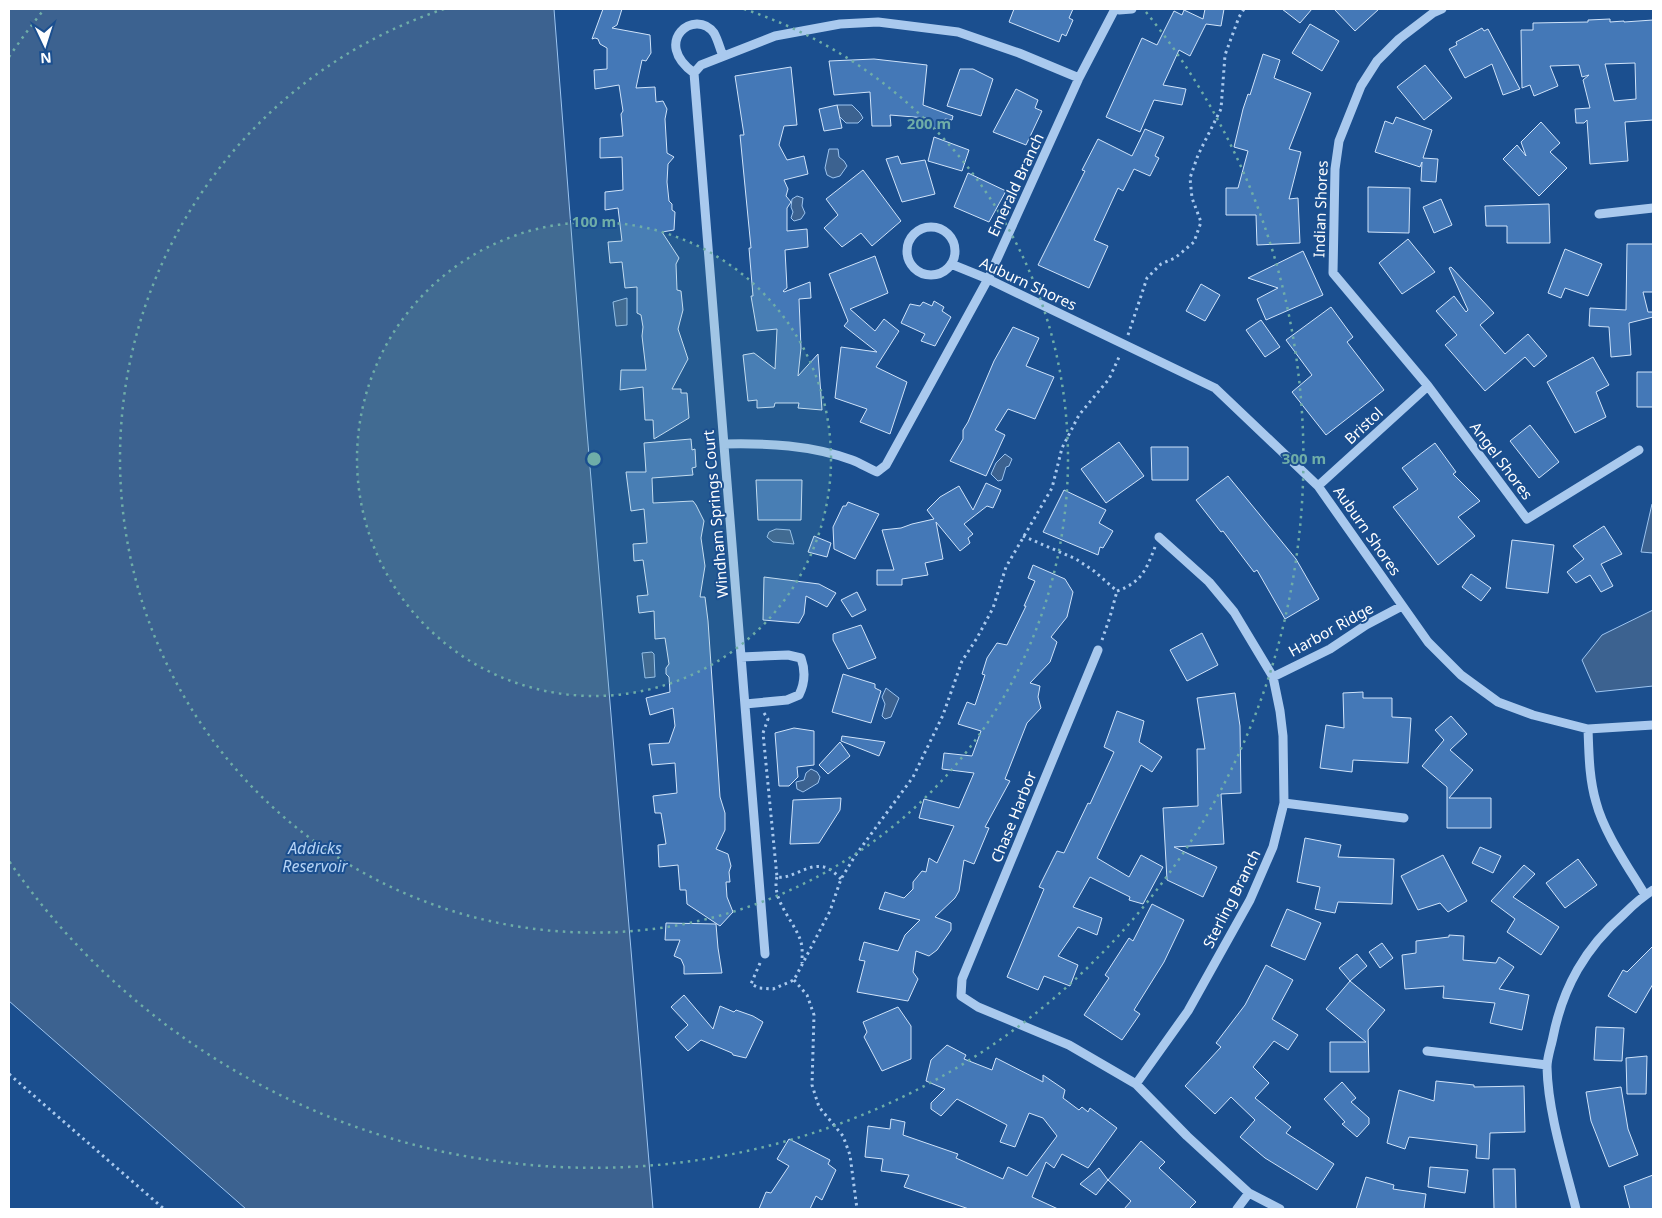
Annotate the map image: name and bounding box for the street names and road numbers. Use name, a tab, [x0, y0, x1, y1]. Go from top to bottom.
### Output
street label: Emerald Branch	[982, 130, 1048, 240]
street label: Indian Shores	[1308, 160, 1332, 258]
street label: Auburn Shores	[977, 252, 1080, 314]
street label: Bristol	[1340, 402, 1387, 448]
street label: Angel Shores	[1466, 417, 1538, 503]
street label: Windham Springs Court	[698, 429, 732, 599]
street label: Auburn Shores	[1330, 482, 1406, 579]
street label: Harbor Ridge	[1284, 598, 1377, 661]
street label: Chase Harbor	[986, 768, 1041, 865]
street label: Sterling Branch	[1198, 846, 1265, 951]

